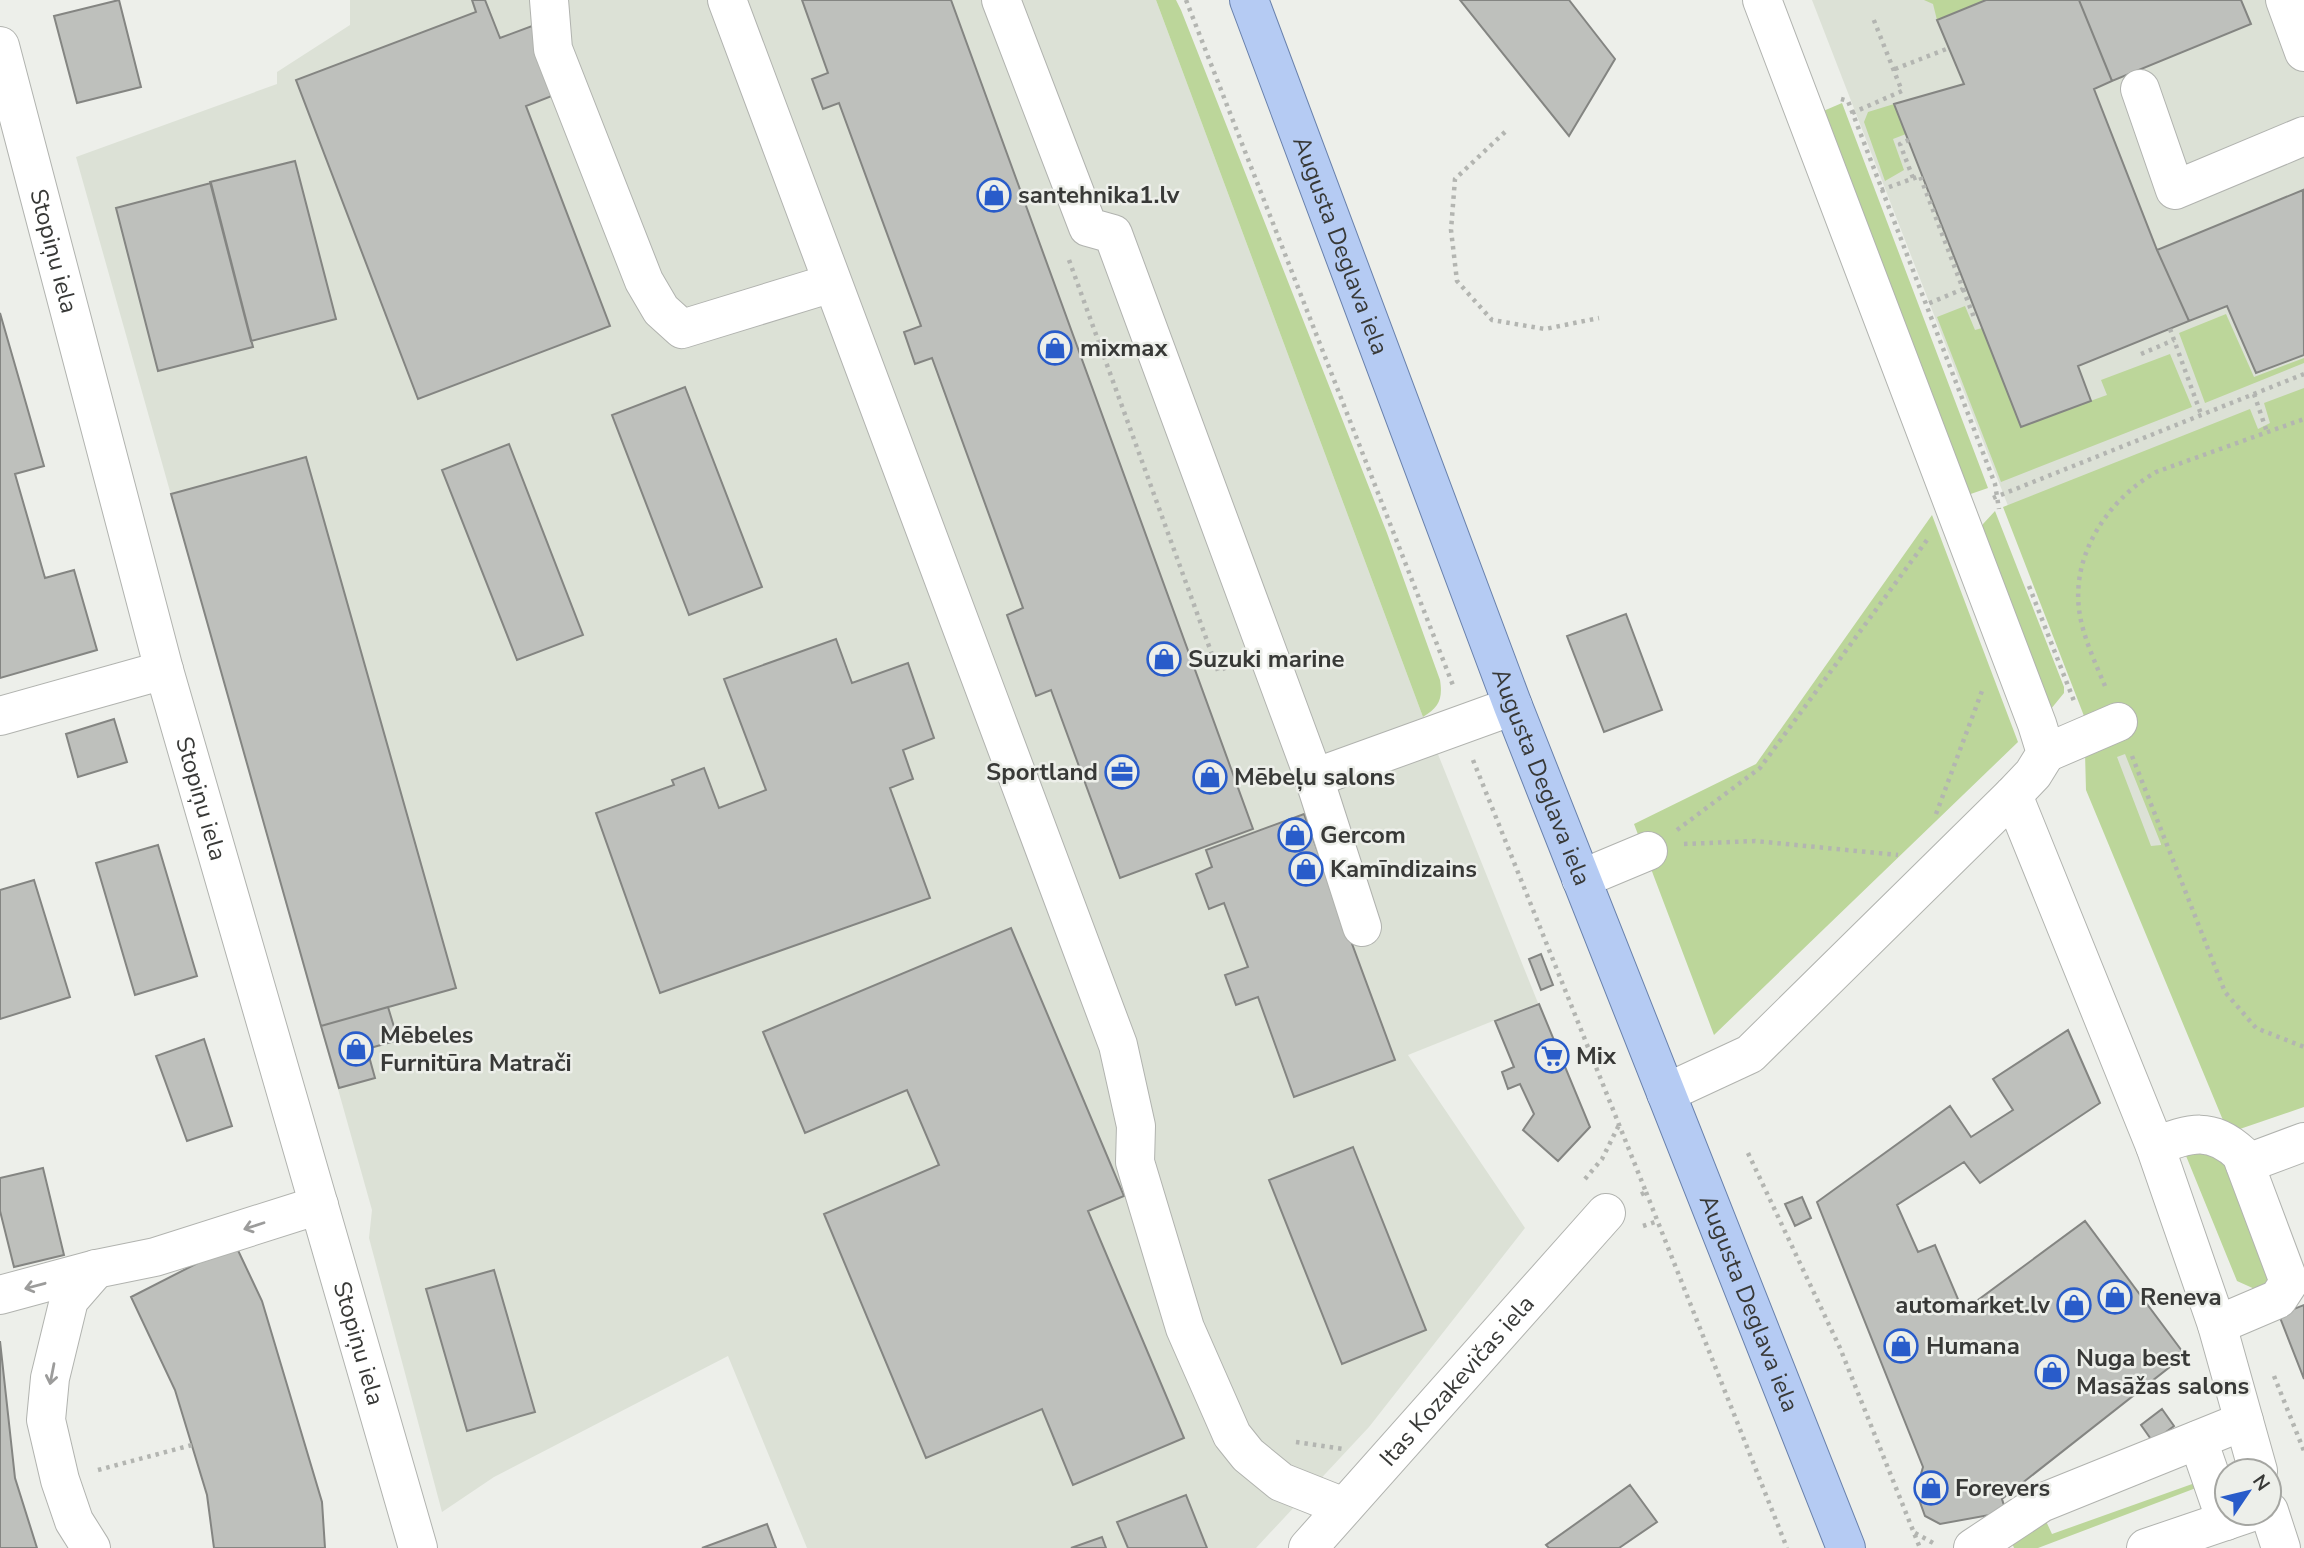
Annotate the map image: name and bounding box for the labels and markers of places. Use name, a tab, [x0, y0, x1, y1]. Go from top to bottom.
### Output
shop icon: santehnika1.lv	[975, 176, 1013, 214]
place label: santehnika1.lv	[1018, 179, 1180, 211]
shop icon: mixmax	[1036, 329, 1074, 367]
place label: mixmax	[1080, 332, 1168, 364]
shop icon: Suzuki marine	[1145, 640, 1183, 678]
place label: Suzuki marine	[1188, 643, 1345, 675]
office icon: Sportland	[1103, 753, 1141, 791]
place label: Sportland	[986, 756, 1098, 788]
shop icon: Mēbeļu salons	[1191, 758, 1229, 796]
place label: Mēbeļu salons	[1234, 761, 1395, 793]
shop icon: Gercom	[1276, 816, 1314, 854]
place label: Gercom	[1320, 819, 1406, 851]
shop icon: Kamīndizains	[1287, 850, 1325, 888]
place label: Kamīndizains	[1330, 853, 1477, 885]
place label: Mēbeles Furnitūra Matrači	[380, 1019, 572, 1079]
shop icon: Mēbeles Furnitūra Matrači	[337, 1030, 375, 1068]
supermarket icon: Mix	[1533, 1037, 1571, 1075]
place label: Mix	[1576, 1040, 1617, 1072]
shop icon: Reneva	[2096, 1278, 2134, 1316]
place label: Reneva	[2140, 1281, 2222, 1313]
shop icon: automarket.lv	[2055, 1286, 2093, 1324]
place label: automarket.lv	[1895, 1289, 2050, 1321]
shop icon: Humana	[1882, 1327, 1920, 1365]
place label: Humana	[1926, 1330, 2020, 1362]
place label: Nuga best Masāžas salons	[2076, 1342, 2249, 1402]
shop icon: Nuga best Masāžas salons	[2033, 1353, 2071, 1391]
shop icon: Forevers	[1912, 1469, 1950, 1507]
place label: Forevers	[1955, 1472, 2050, 1504]

